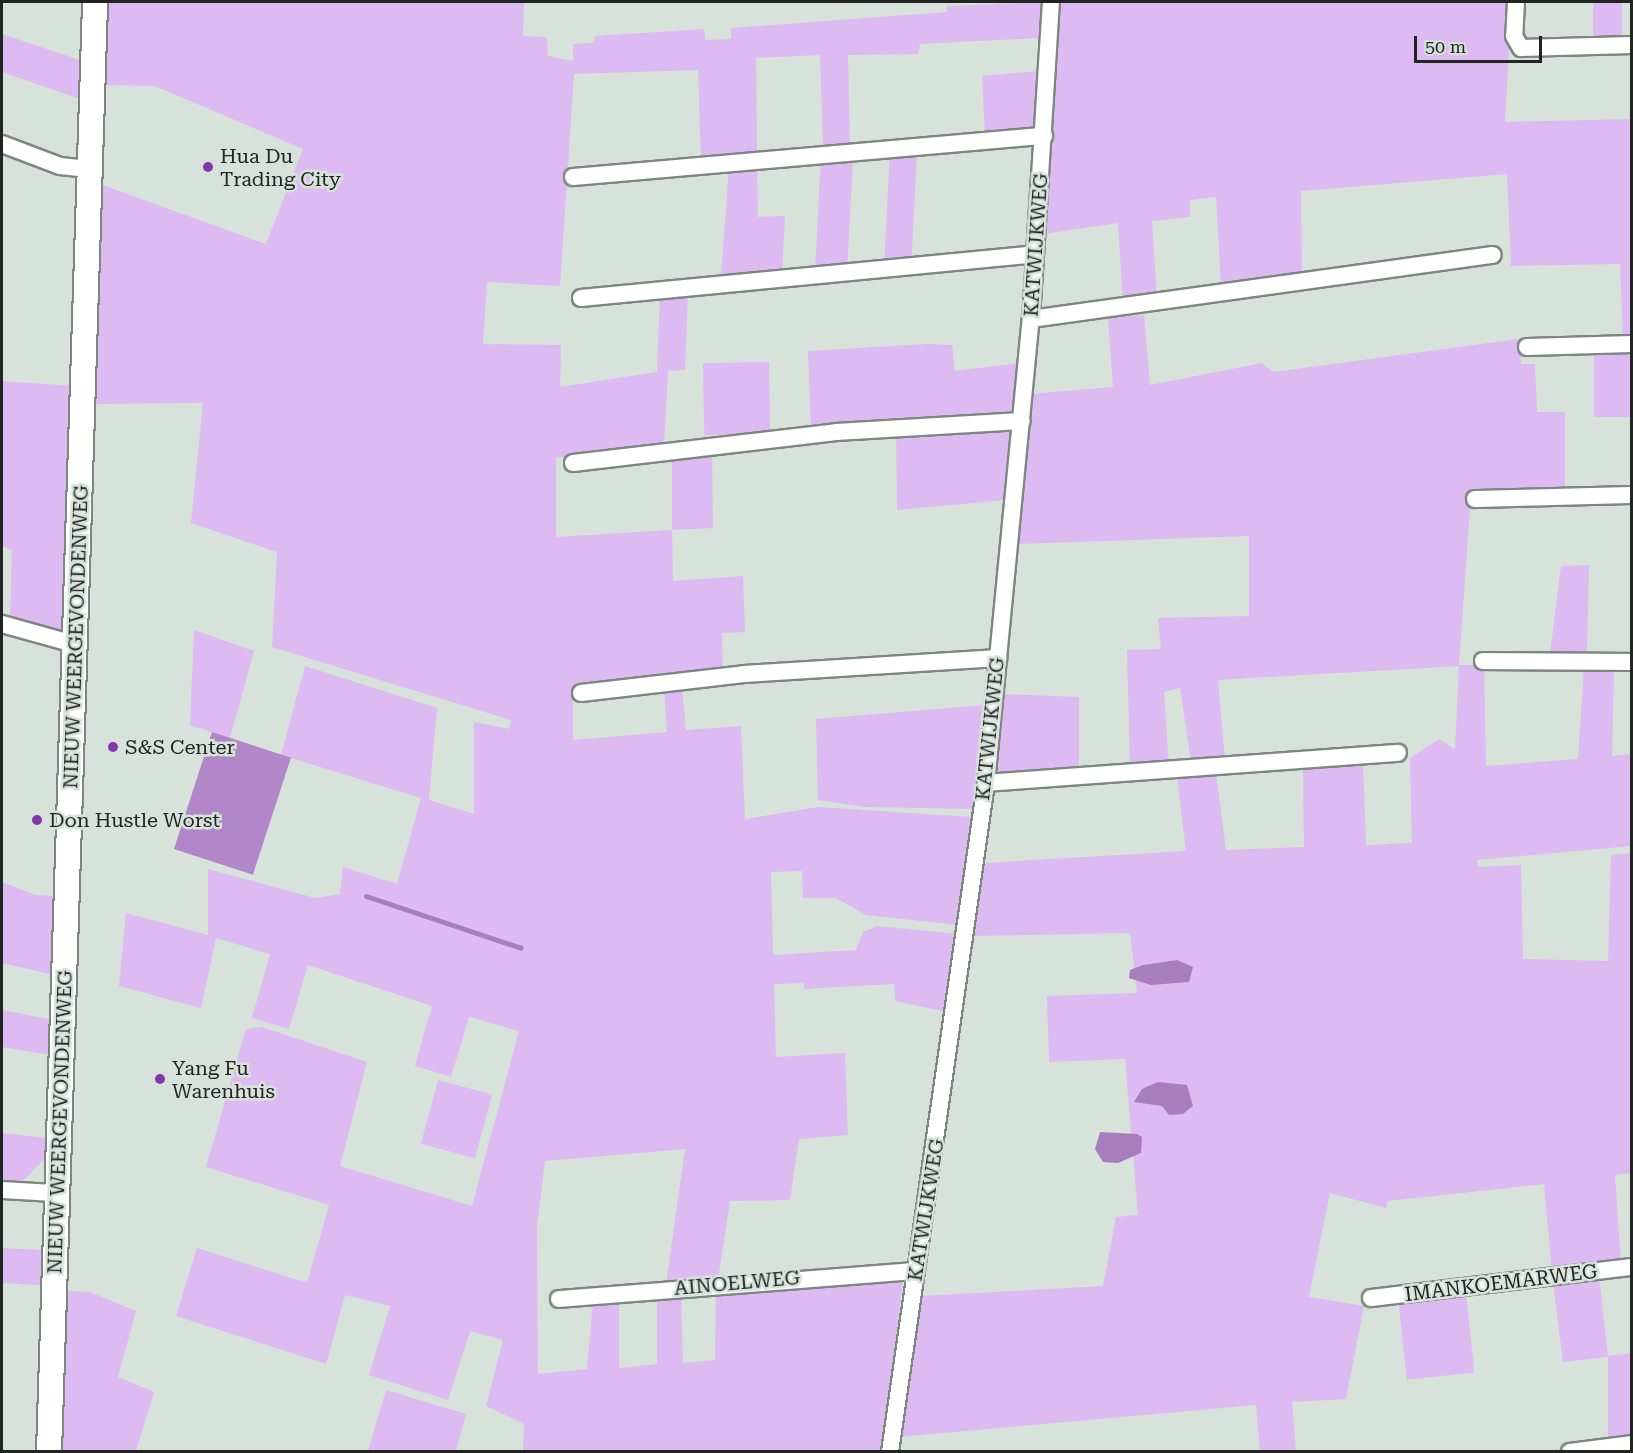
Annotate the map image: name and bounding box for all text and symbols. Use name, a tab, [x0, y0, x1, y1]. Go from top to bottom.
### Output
scale bar	[1417, 24, 1544, 62]
text: 50 m	[1425, 36, 1466, 57]
place label: Hua Du Trading City	[220, 144, 341, 191]
marker: Hua Du Trading City	[201, 160, 215, 174]
street label: KATWIJKWEG	[1019, 172, 1053, 318]
street label: NIEUW WEERGEVONDENWEG	[59, 485, 93, 789]
street label: KATWIJKWEG	[971, 656, 1009, 802]
place label: S&S Center	[125, 735, 235, 759]
marker: S&S Center	[106, 740, 120, 754]
place label: Don Hustle Worst	[49, 808, 220, 832]
marker: Don Hustle Worst	[30, 813, 44, 827]
street label: NIEUW WEERGEVONDENWEG	[43, 970, 77, 1274]
place label: Yang Fu Warenhuis	[172, 1056, 275, 1103]
marker: Yang Fu Warenhuis	[153, 1072, 167, 1086]
street label: KATWIJKWEG	[903, 1137, 949, 1283]
street label: IMANKOEMARWEG	[1403, 1259, 1599, 1307]
street label: AINOELWEG	[673, 1266, 801, 1300]

